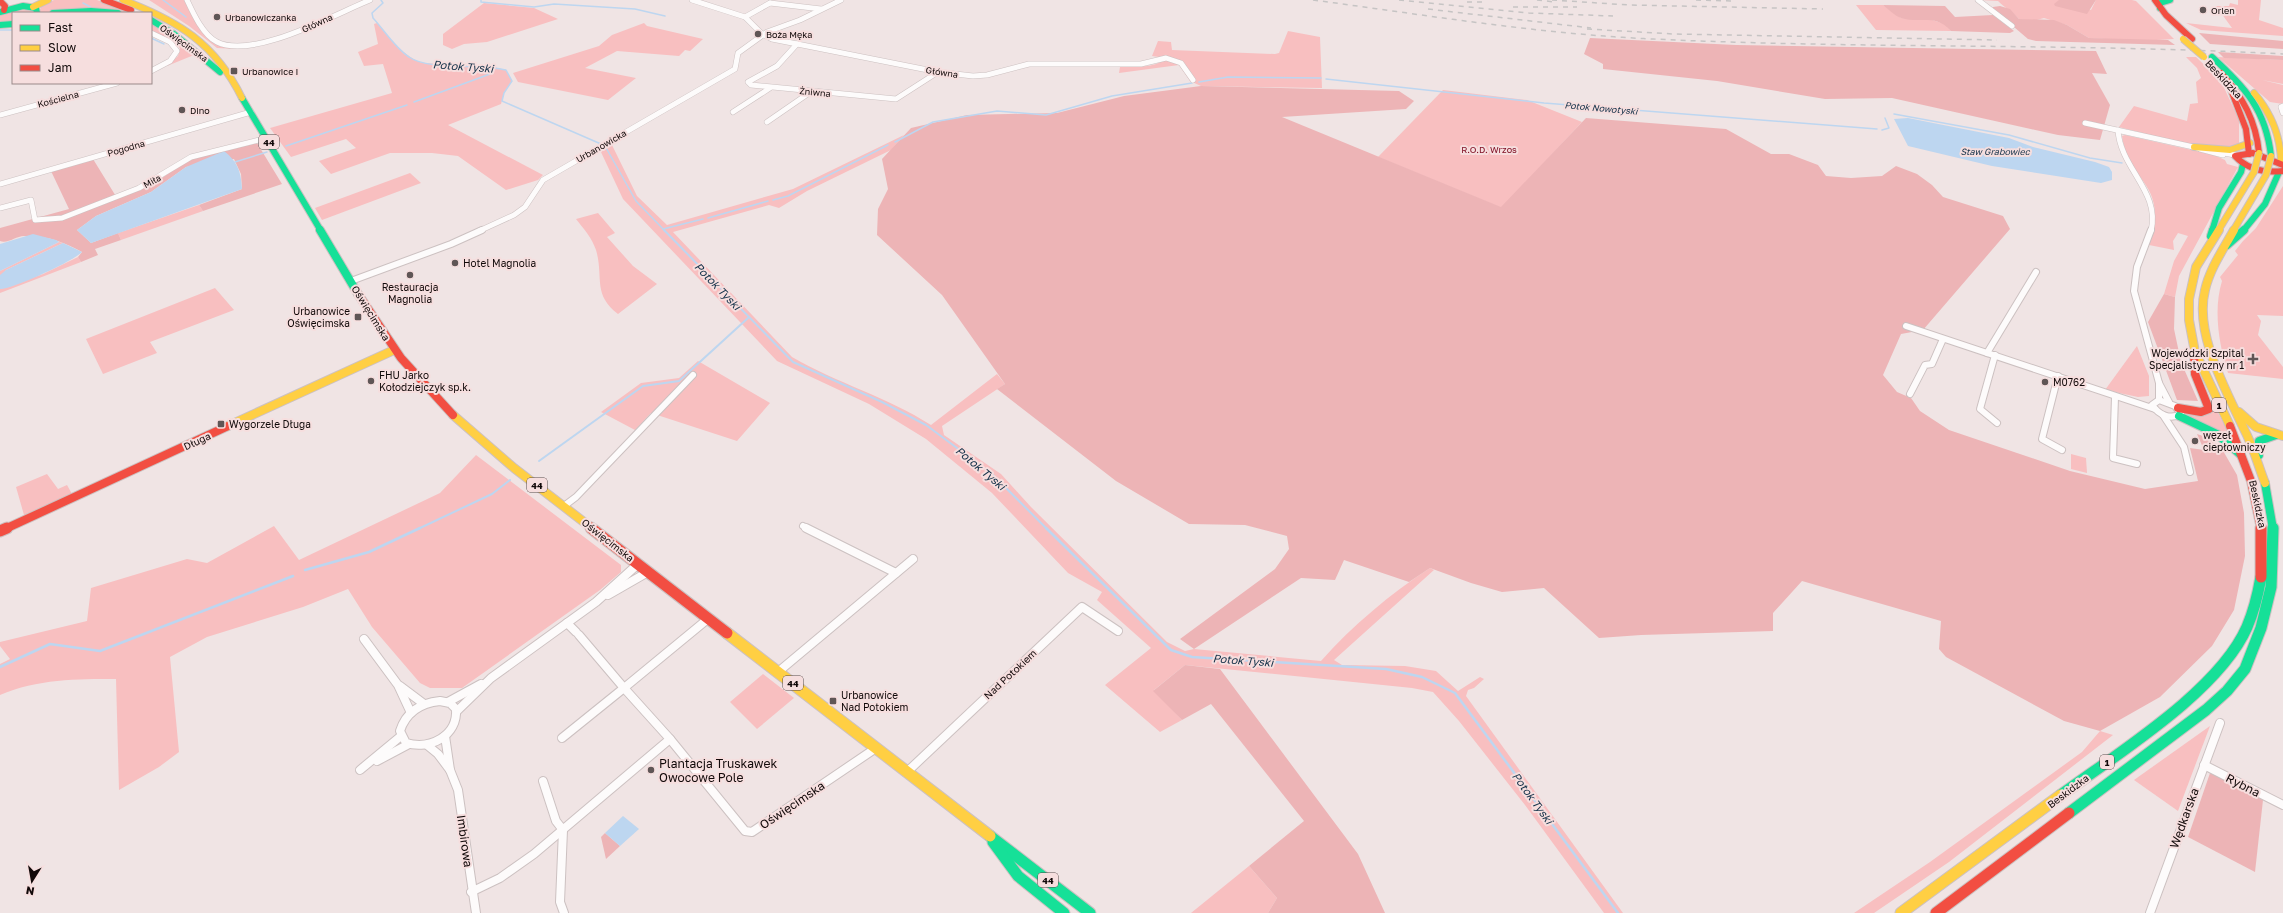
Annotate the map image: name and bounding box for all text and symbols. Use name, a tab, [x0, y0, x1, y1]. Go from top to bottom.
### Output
marker: Orlen	[2198, 5, 2208, 15]
place label: Orlen	[2211, 5, 2235, 16]
street label: Główna	[300, 11, 334, 35]
legend	[12, 12, 152, 84]
marker: Urbanowiczanka	[212, 12, 222, 22]
place label: Urbanowiczanka	[225, 12, 296, 23]
text: Fast	[48, 20, 73, 35]
street label: Oświęcimska	[158, 22, 210, 64]
marker: Boża Męka	[753, 29, 763, 39]
place label: Boża Męka	[766, 29, 812, 40]
text: Slow	[48, 40, 76, 55]
water label: Potok Tyski	[432, 57, 496, 76]
street label: Beskidzka	[2203, 57, 2245, 101]
text: Jam	[48, 60, 72, 75]
street label: Główna	[925, 64, 959, 80]
marker: Urbanowice I	[229, 66, 239, 76]
place label: Urbanowice I	[242, 66, 298, 77]
street label: Żniwna	[799, 85, 831, 99]
street label: Kościelna	[36, 88, 80, 110]
water label: Potok Nowotyski	[1564, 99, 1640, 117]
marker: Dino	[177, 105, 187, 115]
place label: Dino	[190, 105, 210, 116]
street label: Urbanowicka	[574, 127, 628, 165]
road number: 44	[259, 135, 279, 149]
street label: Pogodna	[106, 137, 146, 159]
park label: R.O.D. Wrzos	[1461, 144, 1517, 155]
water label: Staw Grabowiec	[1960, 146, 2031, 157]
street label: Miła	[141, 172, 163, 190]
place label: Hotel Magnolia	[463, 257, 536, 269]
marker: Hotel Magnolia	[450, 258, 460, 268]
water label: Potok Tyski	[691, 260, 745, 315]
marker: Restauracja Magnolia	[405, 270, 415, 280]
place label: Restauracja Magnolia	[382, 281, 438, 305]
street label: Oświęcimska	[349, 283, 393, 343]
place label: Urbanowice Oświęcimska	[287, 305, 350, 329]
marker: Urbanowice Oświęcimska	[353, 312, 363, 322]
place label: Wojewódzki Szpital Specjalistyczny nr 1	[2149, 347, 2244, 371]
marker: Wojewódzki Szpital Specjalistyczny nr 1	[2247, 353, 2259, 365]
place label: FHU Jarko Kołodziejczyk sp.k.	[379, 369, 471, 393]
marker: FHU Jarko Kołodziejczyk sp.k.	[366, 376, 376, 386]
place label: M0762	[2053, 376, 2085, 388]
marker: M0762	[2040, 377, 2050, 387]
road number: 1	[2212, 398, 2226, 412]
place label: Wygorzele Długa	[229, 418, 311, 430]
marker: Wygorzele Długa	[216, 419, 226, 429]
place label: węzeł ciepłowniczy	[2203, 429, 2266, 453]
street label: Długa	[182, 430, 212, 452]
marker: węzeł ciepłowniczy	[2190, 436, 2200, 446]
water label: Potok Tyski	[953, 443, 1010, 495]
road number: 44	[527, 478, 547, 492]
street label: Beskidzka	[2247, 479, 2269, 529]
street label: Oświęcimska	[580, 516, 636, 564]
street label: Nad Potokiem	[981, 647, 1039, 701]
water label: Potok Tyski	[1212, 651, 1276, 670]
road number: 44	[783, 676, 803, 690]
place label: Urbanowice Nad Potokiem	[841, 689, 908, 713]
marker: Urbanowice Nad Potokiem	[828, 696, 838, 706]
road number: 1	[2100, 755, 2114, 769]
place label: Plantacja Truskawek Owocowe Pole	[659, 756, 777, 785]
marker: Plantacja Truskawek Owocowe Pole	[646, 765, 656, 775]
water label: Potok Tyski	[1509, 770, 1557, 829]
street label: Rybna	[2223, 770, 2263, 800]
street label: Beskidzka	[2045, 772, 2091, 810]
street label: Oświęcimska	[757, 778, 827, 832]
street label: Wędkarska	[2166, 786, 2202, 850]
street label: Imbirowa	[454, 814, 476, 868]
north arrow	[12, 861, 52, 901]
road number: 44	[1038, 873, 1058, 887]
text: N	[25, 884, 35, 898]

